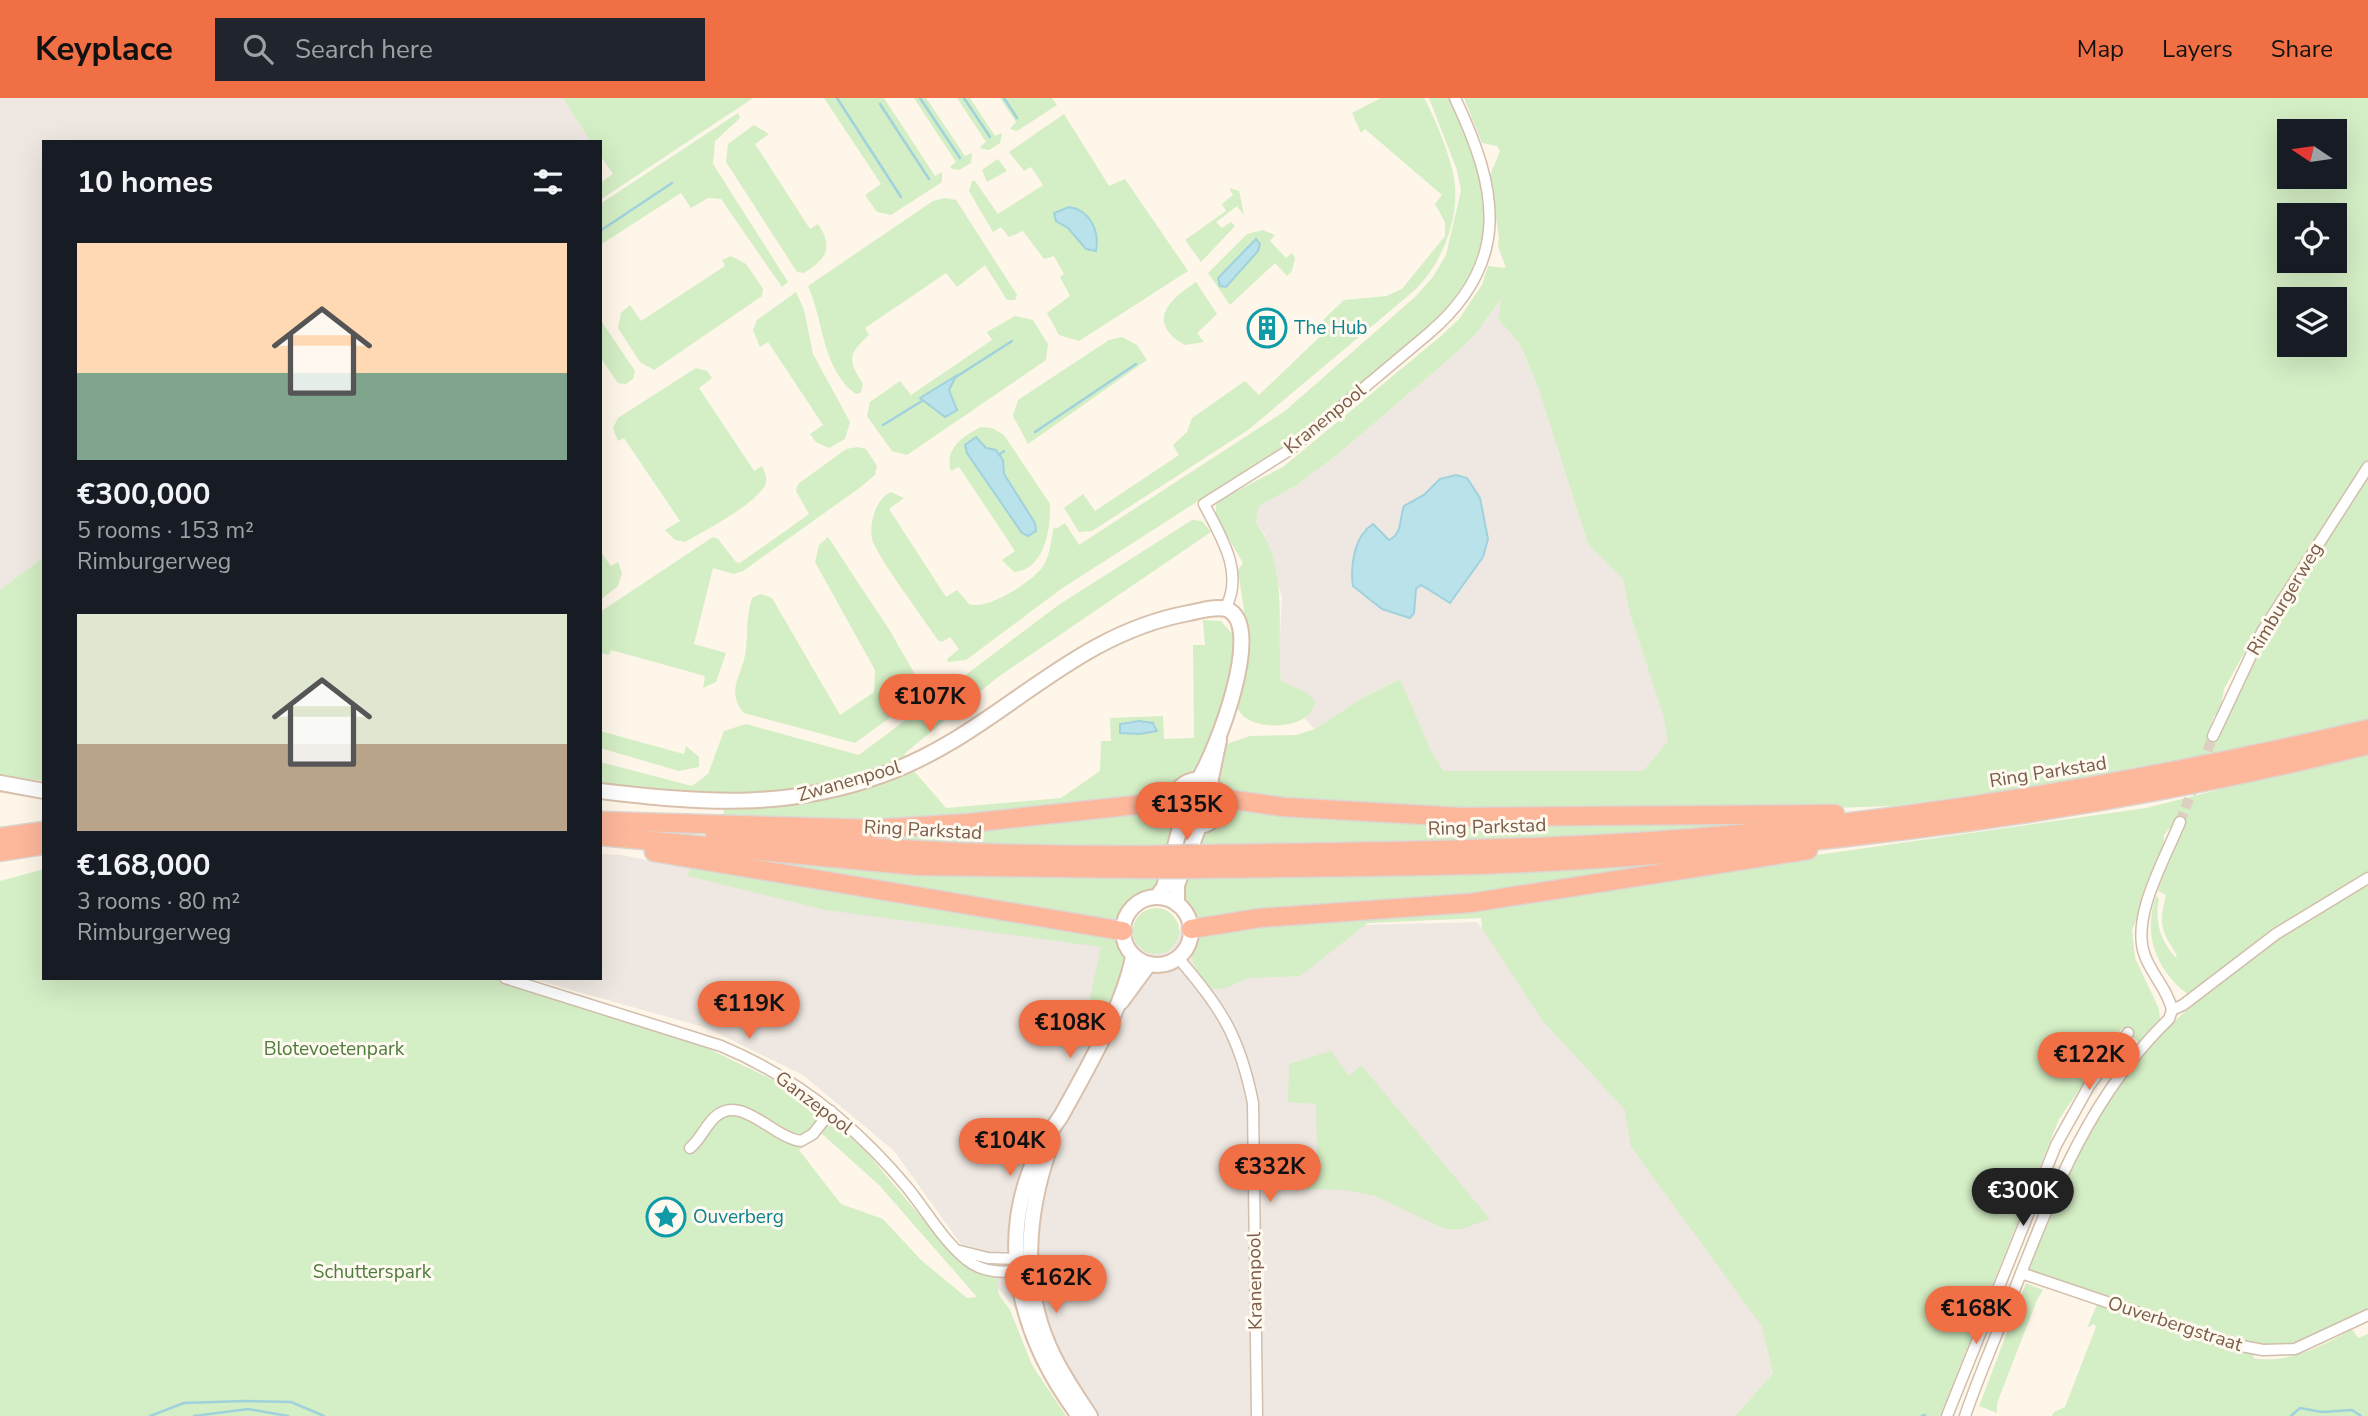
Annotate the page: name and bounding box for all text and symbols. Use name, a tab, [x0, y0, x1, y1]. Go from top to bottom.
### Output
search box	[215, 18, 705, 81]
text: Keyplace	[35, 27, 173, 72]
icon: search	[239, 30, 277, 68]
text: Search here	[295, 32, 433, 67]
text: Map	[2077, 33, 2124, 65]
text: Layers	[2162, 33, 2233, 65]
text: Share	[2271, 33, 2333, 65]
north arrow	[2277, 119, 2347, 189]
map controls	[2277, 119, 2347, 357]
text: 10 homes	[77, 162, 213, 203]
icon: filters	[529, 163, 567, 201]
button: locate	[2277, 203, 2347, 273]
button: layers	[2277, 287, 2347, 357]
icon: home	[259, 288, 385, 414]
building icon: The Hub	[1246, 307, 1288, 349]
place label: The Hub	[1294, 315, 1367, 341]
street label: Kranenpool	[1279, 378, 1372, 460]
text: €300,000	[77, 474, 210, 515]
text: 5 rooms · 153 m²	[77, 515, 254, 546]
street label: Rimburgerweg	[2241, 538, 2329, 660]
text: Rimburgerweg	[77, 546, 231, 577]
icon: home	[259, 659, 385, 785]
pin: €107K	[881, 674, 979, 734]
text: €107K	[895, 681, 965, 712]
street label: Ring Parkstad	[1987, 750, 2109, 794]
street label: Zwanenpool	[794, 754, 904, 808]
pin: €135K	[1138, 782, 1236, 842]
text: €135K	[1152, 789, 1222, 820]
street label: Ring Parkstad	[1427, 812, 1547, 842]
street label: Ring Parkstad	[863, 814, 983, 846]
text: €168,000	[77, 845, 210, 886]
text: 3 rooms · 80 m²	[77, 886, 240, 917]
text: Rimburgerweg	[77, 917, 231, 948]
pin: €119K	[700, 982, 798, 1041]
text: €119K	[714, 988, 784, 1019]
pin: €108K	[1021, 1000, 1119, 1060]
text: €108K	[1035, 1007, 1105, 1038]
pin: €122K	[2040, 1032, 2138, 1092]
park label: Blotevoetenpark	[264, 1036, 405, 1062]
text: €122K	[2054, 1039, 2124, 1070]
street label: Ganzepool	[770, 1065, 859, 1141]
pin: €104K	[961, 1118, 1059, 1178]
text: €104K	[975, 1125, 1045, 1156]
pin: €332K	[1221, 1144, 1319, 1204]
text: €332K	[1235, 1151, 1305, 1182]
pin: €300K	[1974, 1168, 2072, 1228]
text: €300K	[1988, 1175, 2058, 1206]
place icon: Ouverberg	[645, 1196, 687, 1238]
place label: Ouverberg	[693, 1204, 784, 1230]
street label: Kranenpool	[1241, 1231, 1269, 1330]
pin: €162K	[1007, 1256, 1105, 1315]
park label: Schutterspark	[313, 1259, 432, 1285]
text: €162K	[1021, 1262, 1091, 1293]
pin: €168K	[1927, 1286, 2025, 1346]
street label: Ouverbergstraat	[2104, 1290, 2246, 1358]
text: €168K	[1941, 1293, 2011, 1324]

